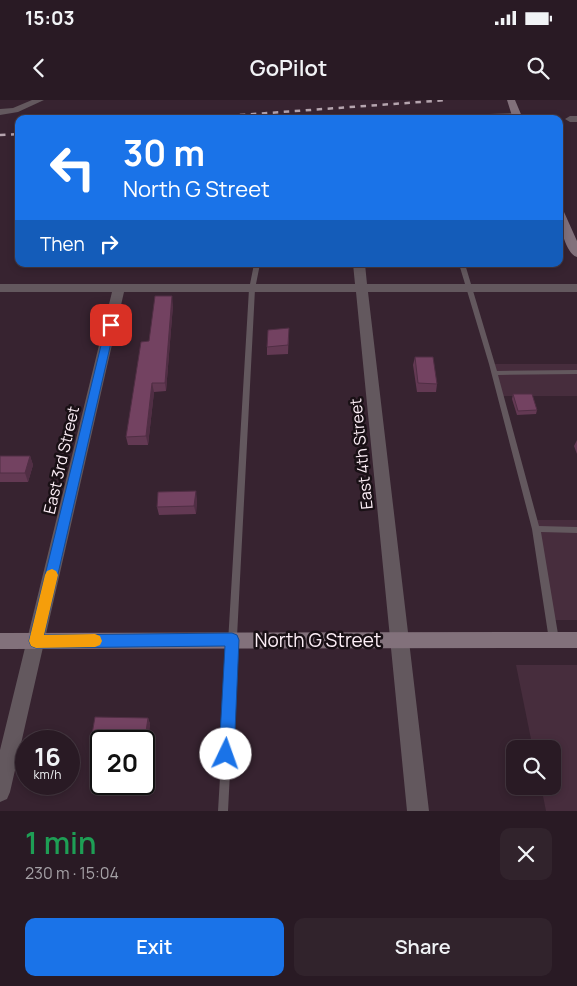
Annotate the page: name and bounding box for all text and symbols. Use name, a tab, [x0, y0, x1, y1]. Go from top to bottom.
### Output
text: 15:03	[25, 5, 75, 31]
text: GoPilot	[250, 53, 327, 83]
icon: back	[25, 54, 53, 82]
icon: search	[524, 54, 552, 82]
text: 30 m	[123, 129, 205, 177]
icon: left	[40, 135, 105, 200]
text: North G Street	[123, 174, 270, 204]
icon: right	[95, 230, 123, 258]
text: Then	[40, 231, 85, 257]
pin	[90, 304, 132, 346]
icon: arrive	[97, 311, 125, 339]
street label: East 4th Street	[344, 397, 378, 511]
street label: East 3rd Street	[38, 404, 84, 516]
street label: North G Street	[255, 627, 381, 653]
position arrow	[199, 727, 251, 779]
speed limit sign: 20	[90, 730, 155, 795]
text: 16	[34, 739, 61, 774]
map controls	[506, 740, 561, 795]
button: search	[506, 740, 561, 795]
text: km/h	[34, 766, 61, 783]
text: 1 min	[25, 822, 97, 863]
button: close	[500, 828, 552, 880]
text: 230 m · 15:04	[25, 862, 119, 884]
button: Exit	[25, 918, 284, 976]
button: Share	[294, 918, 552, 976]

